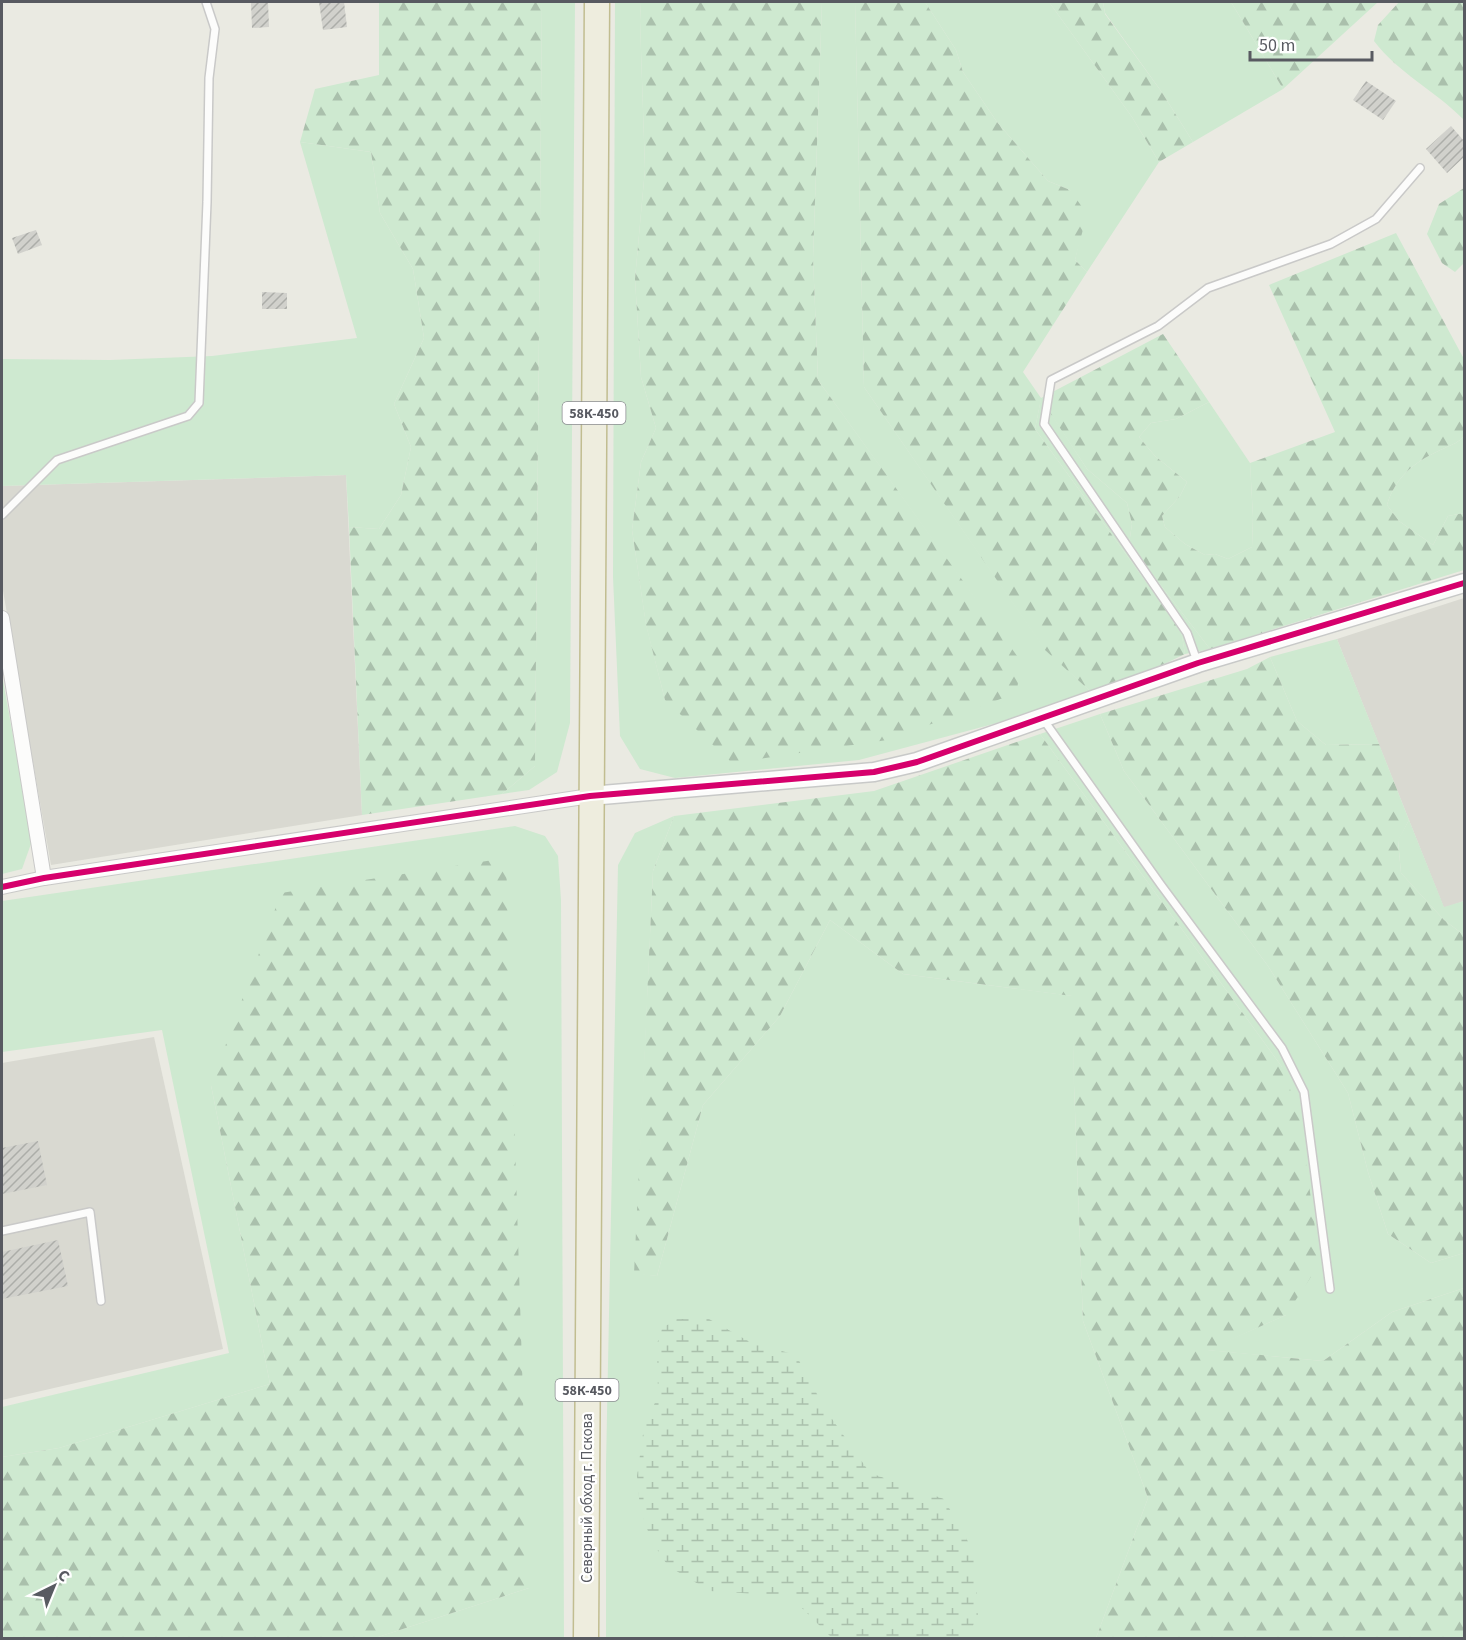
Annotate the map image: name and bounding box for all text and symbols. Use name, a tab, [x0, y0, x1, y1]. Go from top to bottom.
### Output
scale bar	[1250, 24, 1372, 62]
text: 50 m	[1259, 33, 1295, 58]
road number: 58К-450	[562, 402, 626, 424]
road number: 58К-450	[556, 1379, 618, 1401]
street label: Северный обход г. Пскова	[577, 1413, 598, 1583]
north arrow	[24, 1556, 84, 1616]
text: С	[53, 1565, 74, 1587]

